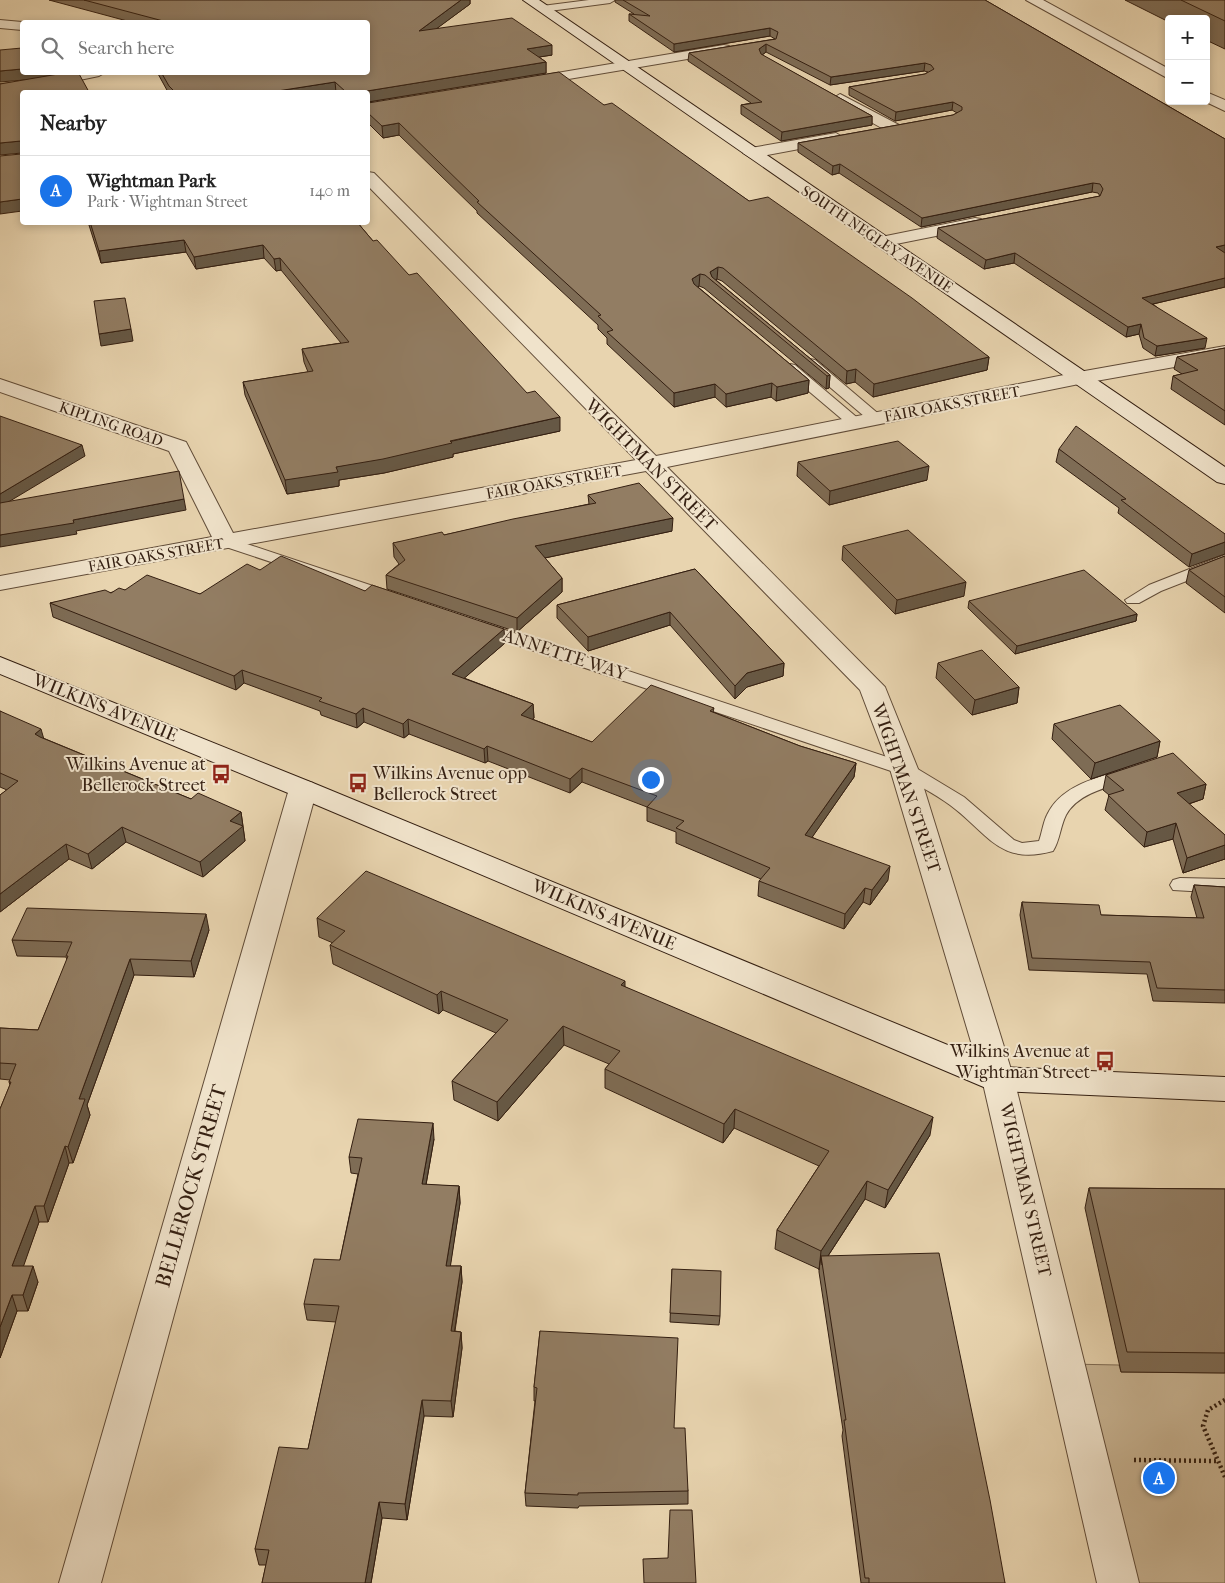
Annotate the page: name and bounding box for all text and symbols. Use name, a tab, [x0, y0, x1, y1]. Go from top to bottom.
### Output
map controls	[1165, 15, 1210, 105]
button: +	[1165, 15, 1210, 60]
search box	[20, 20, 370, 75]
icon: search	[38, 34, 66, 62]
text: Search here	[78, 37, 174, 59]
button: −	[1165, 60, 1210, 105]
text: Nearby	[40, 111, 106, 135]
text: Wightman Park	[87, 170, 216, 192]
text: A	[51, 181, 61, 200]
text: 140 m	[309, 181, 350, 200]
street label: SOUTH NEGLEY AVENUE	[798, 182, 956, 296]
text: Park · Wightman Street	[87, 192, 248, 211]
street label: FAIR OAKS STREET	[883, 382, 1022, 426]
street label: WIGHTMAN STREET	[580, 394, 722, 536]
street label: KIPLING ROAD	[57, 398, 165, 450]
street label: FAIR OAKS STREET	[485, 461, 624, 503]
street label: FAIR OAKS STREET	[87, 534, 226, 576]
street label: ANNETTE WAY	[499, 625, 630, 685]
street label: WILKINS AVENUE	[29, 669, 180, 747]
street label: WIGHTMAN STREET	[867, 700, 945, 876]
place label: Wilkins Avenue at Bellerock Street	[65, 754, 207, 796]
bus stop icon: Wilkins Avenue at Bellerock Street	[210, 763, 232, 785]
place label: Wilkins Avenue opp Bellerock Street	[372, 763, 527, 805]
your location	[638, 767, 664, 793]
bus stop icon: Wilkins Avenue opp Bellerock Street	[347, 772, 369, 794]
street label: WILKINS AVENUE	[528, 875, 679, 955]
place label: Wilkins Avenue at Wightman Street	[949, 1041, 1091, 1083]
bus stop icon: Wilkins Avenue at Wightman Street	[1094, 1050, 1116, 1072]
street label: BELLEROCK STREET	[151, 1081, 232, 1290]
street label: WIGHTMAN STREET	[995, 1100, 1055, 1280]
pin: A	[1143, 1459, 1175, 1497]

